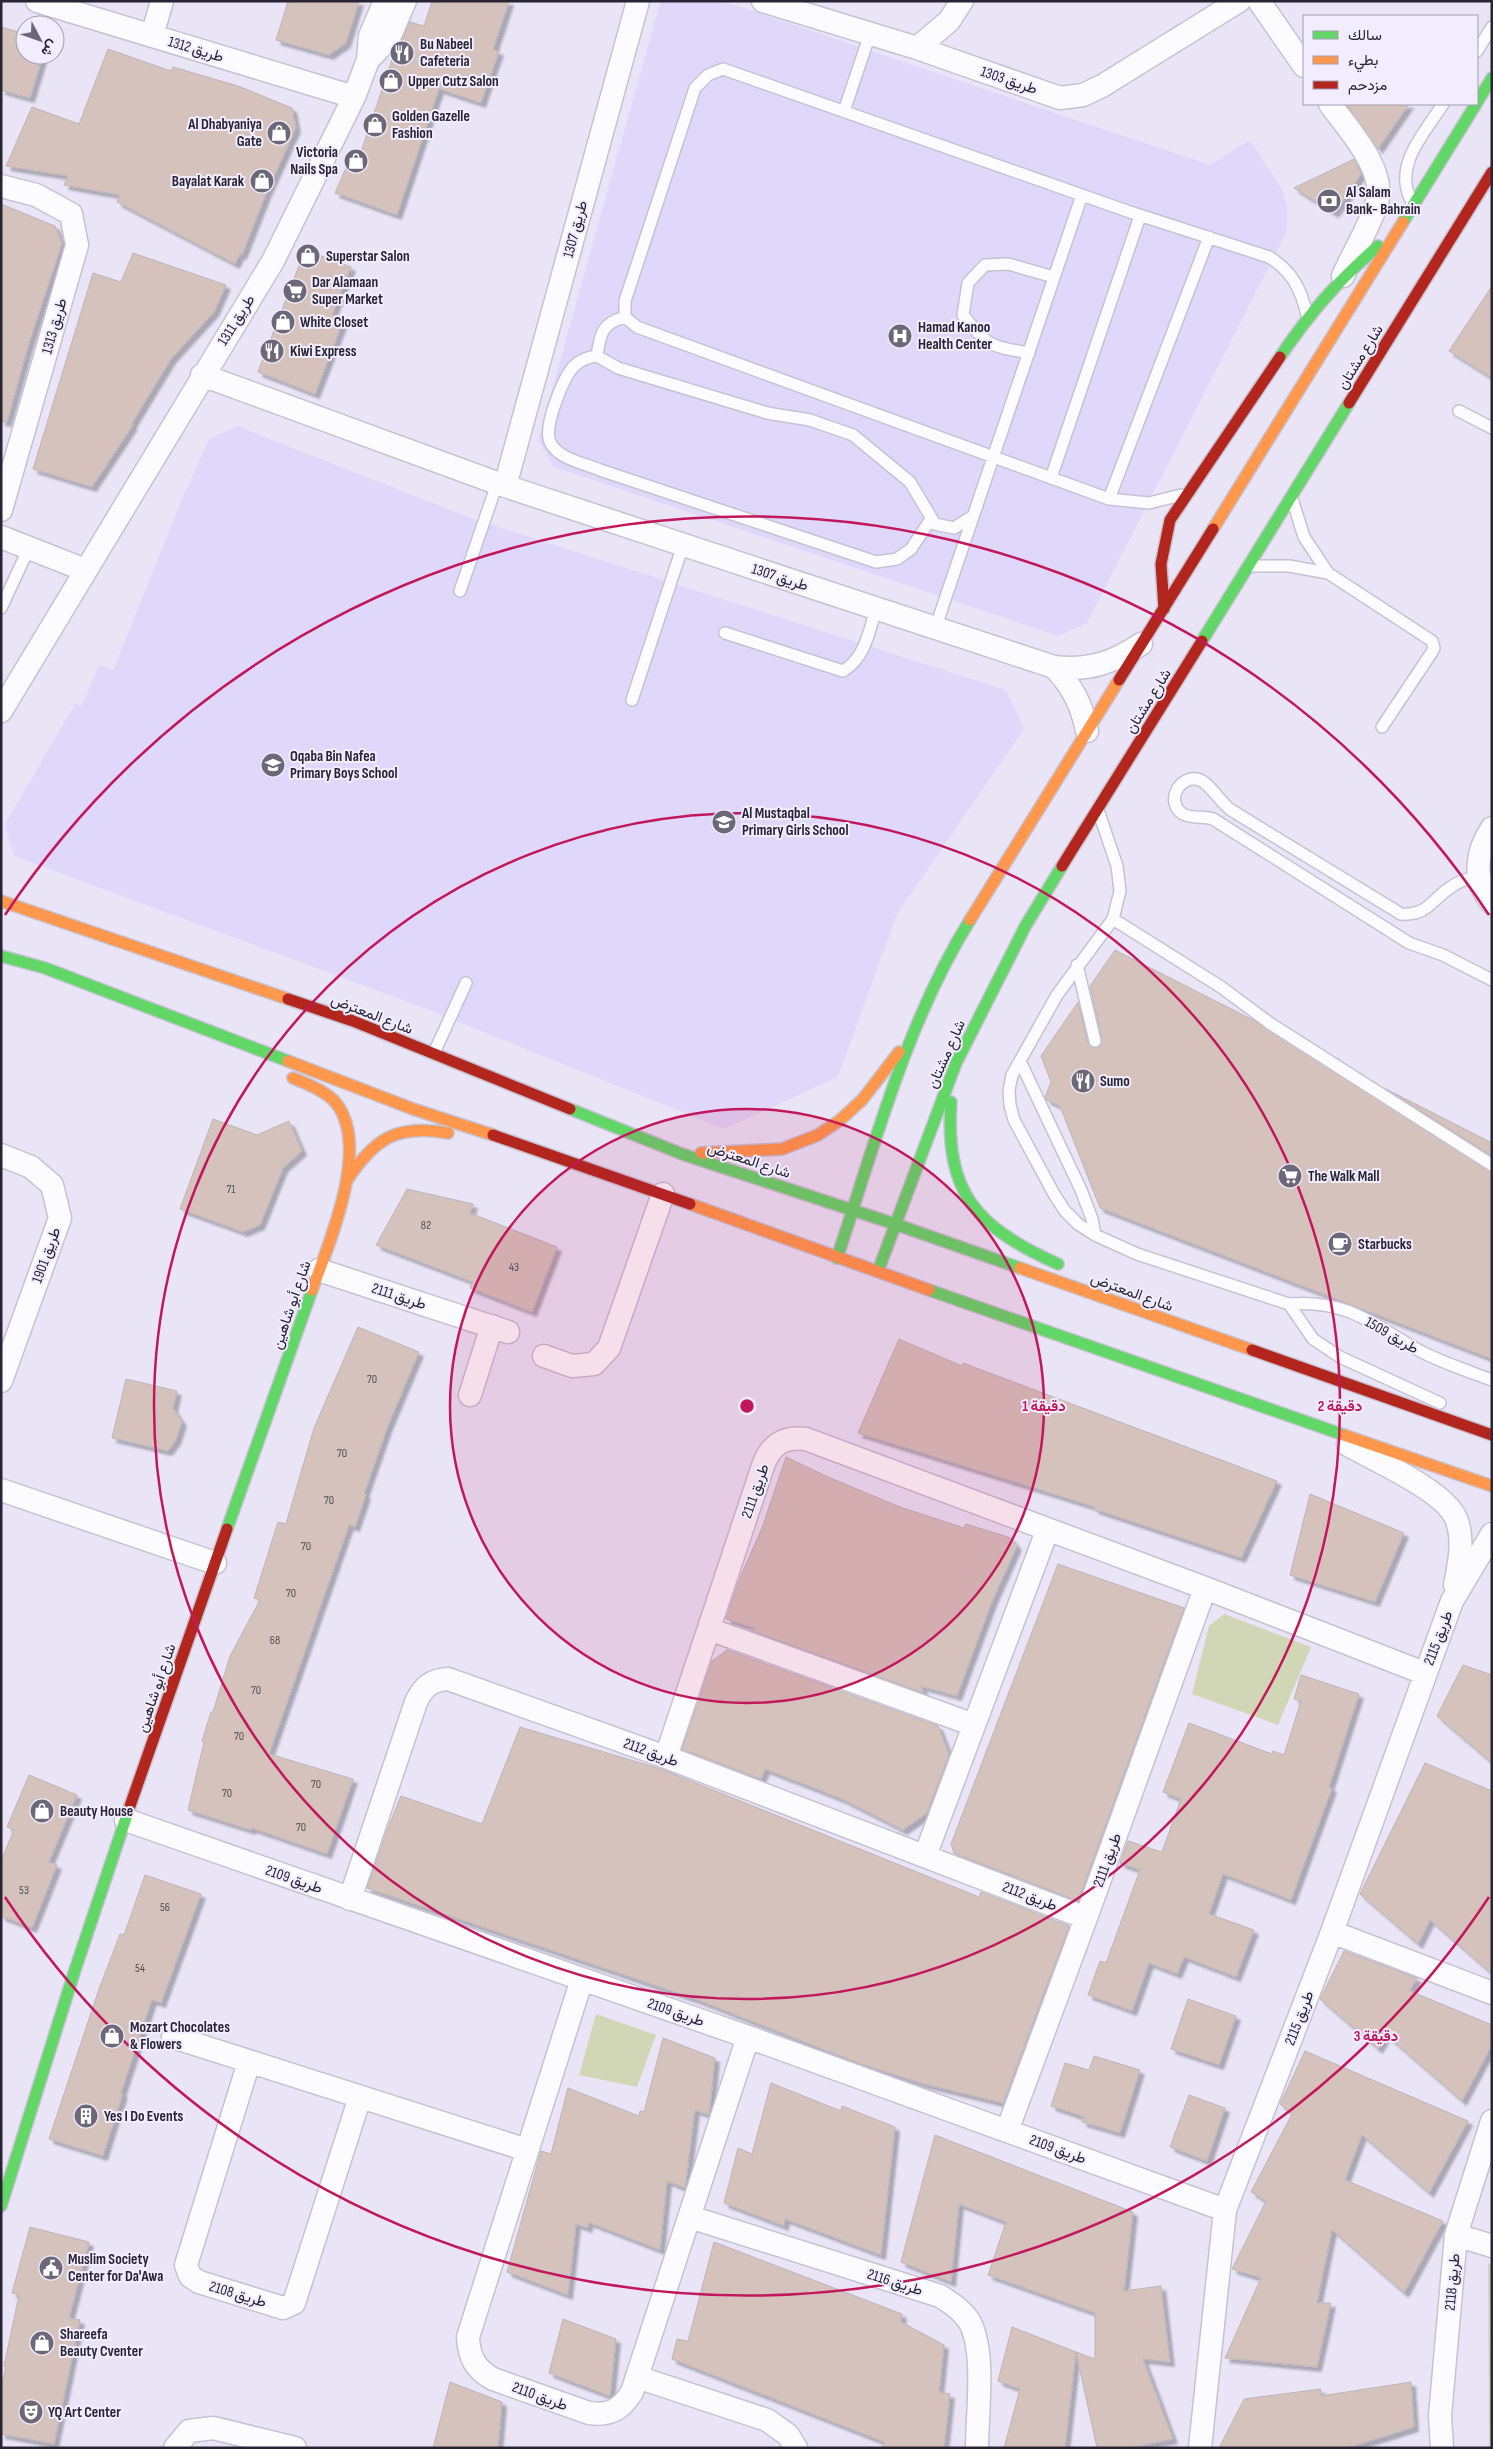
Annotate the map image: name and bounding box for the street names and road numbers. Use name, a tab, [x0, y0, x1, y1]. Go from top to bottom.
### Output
street label: طريق 1312	[166, 32, 226, 67]
street label: طريق 1303	[978, 62, 1040, 99]
street label: طريق 1307	[559, 198, 592, 260]
street label: طريق 1311	[213, 291, 260, 349]
street label: طريق 1313	[37, 296, 72, 356]
street label: شارع مشتان	[1333, 321, 1389, 394]
street label: طريق 1307	[749, 559, 811, 596]
street label: شارع مشتان	[1121, 665, 1177, 738]
street label: شارع المعترض	[328, 990, 416, 1040]
street label: شارع مشتان	[923, 1017, 971, 1092]
street label: شارع المعترض	[705, 1138, 793, 1184]
street label: طريق 1901	[28, 1224, 65, 1286]
street label: شارع أبو شاهين	[267, 1258, 317, 1352]
street label: شارع المعترض	[1088, 1269, 1176, 1317]
street label: طريق 2111	[369, 1279, 429, 1314]
street label: طريق 1509	[1362, 1313, 1422, 1358]
street label: طريق 2111	[737, 1461, 774, 1521]
street label: طريق 2115	[1419, 1608, 1458, 1668]
street label: شارع أبو شاهين	[132, 1641, 182, 1735]
street label: طريق 2112	[621, 1734, 681, 1771]
street label: طريق 2111	[1089, 1830, 1126, 1890]
street label: طريق 2109	[263, 1861, 325, 1898]
street label: طريق 2112	[1000, 1877, 1060, 1916]
street label: طريق 2115	[1280, 1988, 1319, 2048]
street label: طريق 2109	[645, 1994, 707, 2031]
street label: طريق 2109	[1027, 2130, 1089, 2169]
street label: طريق 2118	[1441, 2252, 1464, 2312]
street label: طريق 2116	[865, 2265, 925, 2300]
street label: طريق 2108	[207, 2277, 269, 2312]
street label: طريق 2110	[510, 2378, 570, 2415]

